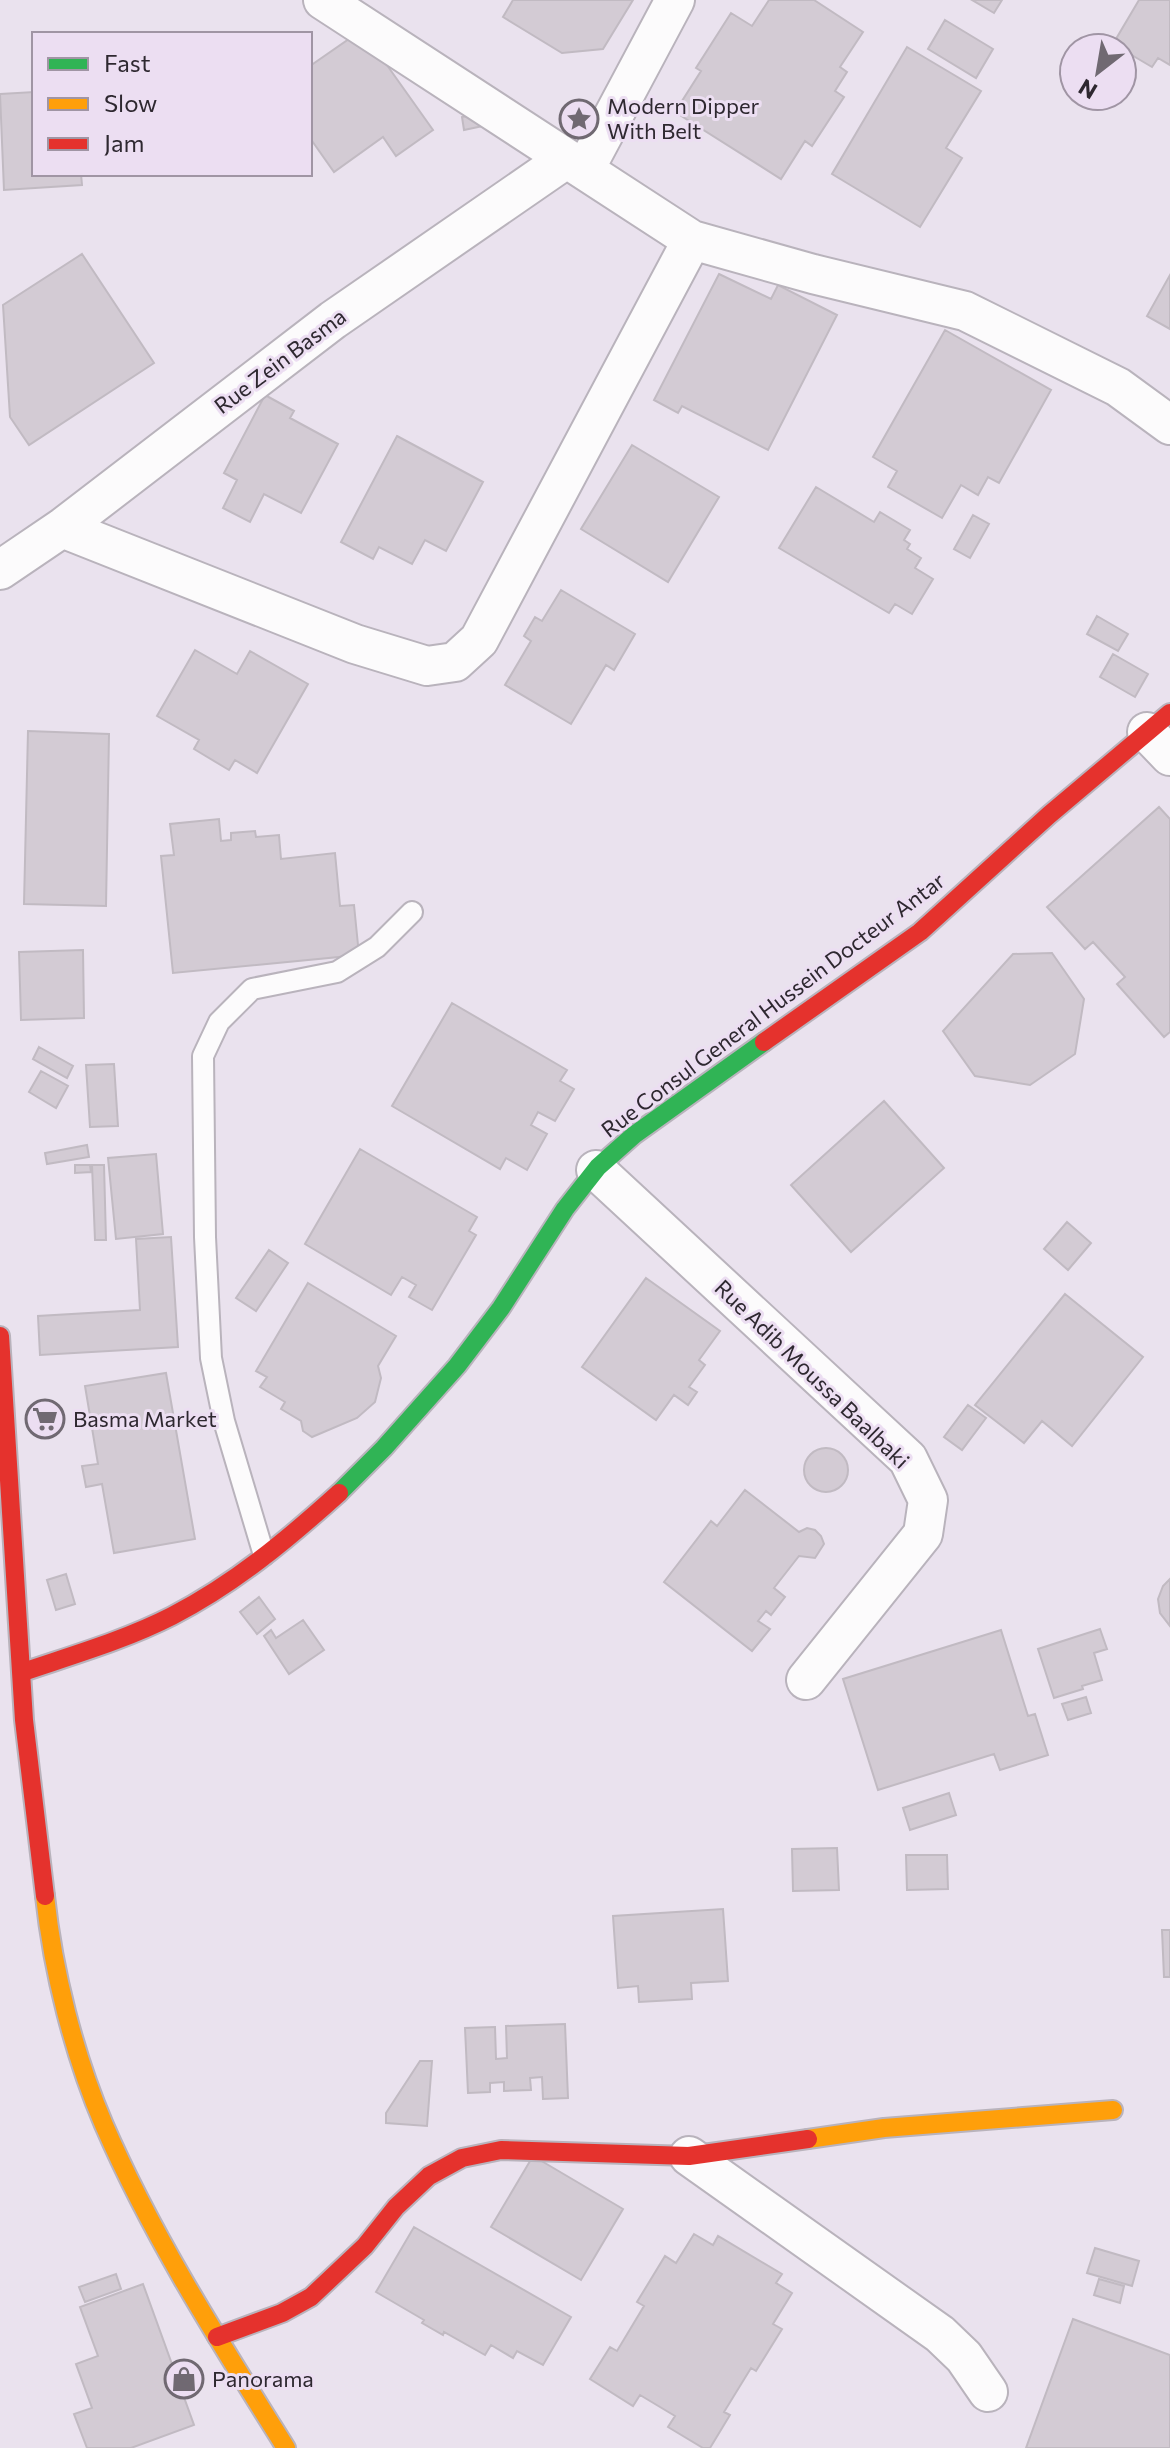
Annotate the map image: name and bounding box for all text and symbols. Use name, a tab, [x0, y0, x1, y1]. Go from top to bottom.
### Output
legend	[32, 32, 312, 176]
north arrow	[1058, 32, 1138, 112]
text: Fast	[104, 48, 151, 77]
text: N	[1073, 74, 1101, 105]
text: Slow	[104, 88, 157, 117]
place label: Modern Dipper With Belt	[607, 92, 760, 144]
place icon: Modern Dipper With Belt	[558, 98, 600, 140]
text: Jam	[104, 128, 144, 157]
street label: Rue Zein Basma	[208, 302, 351, 419]
street label: Rue Consul General Hussein Docteur Antar	[596, 866, 950, 1143]
street label: Rue Adib Moussa Baalbaki	[709, 1274, 915, 1474]
supermarket icon: Basma Market	[24, 1398, 66, 1440]
place label: Basma Market	[73, 1405, 217, 1432]
shop icon: Panorama	[163, 2358, 205, 2400]
place label: Panorama	[212, 2365, 314, 2392]

